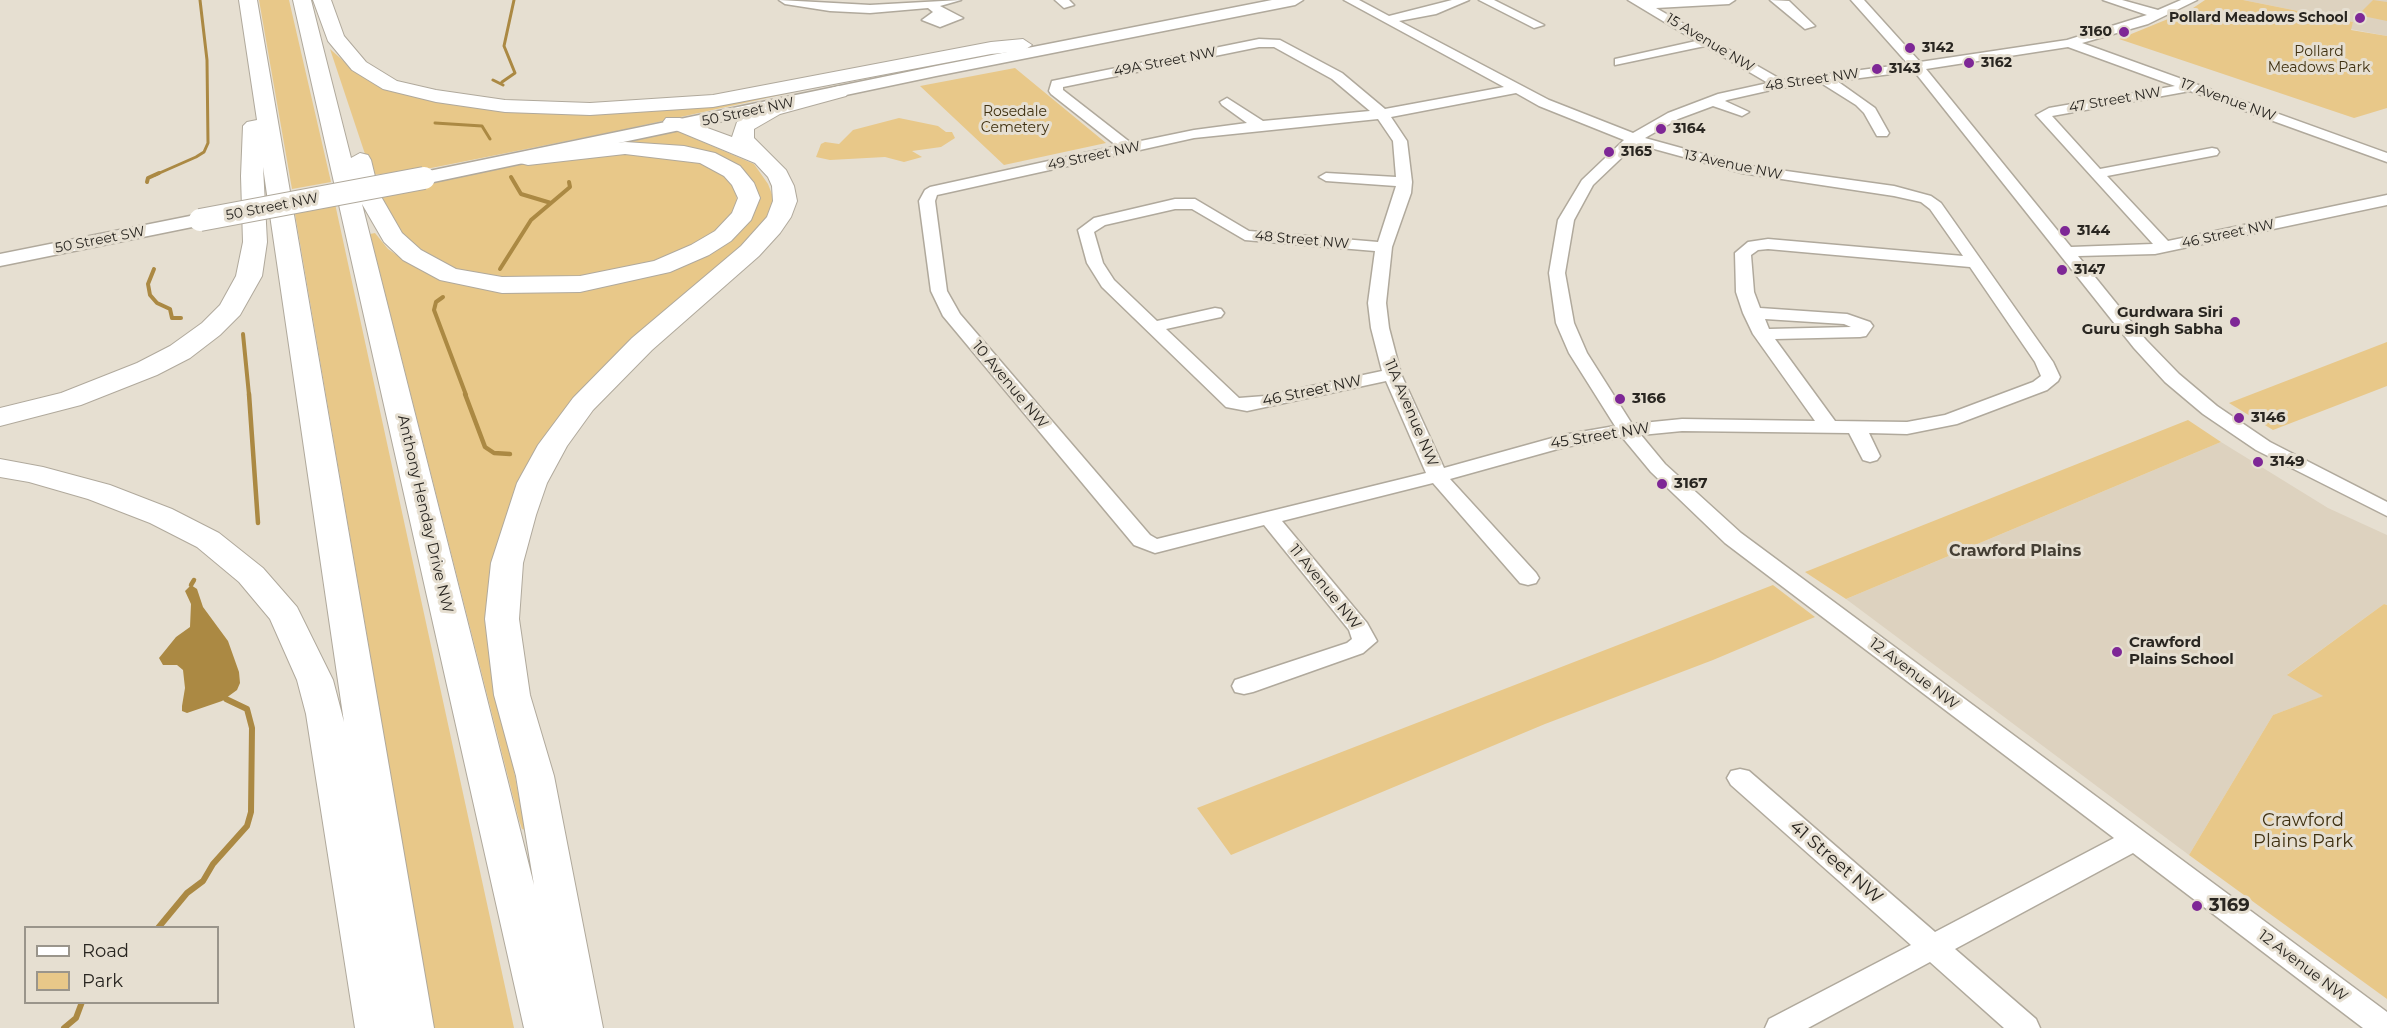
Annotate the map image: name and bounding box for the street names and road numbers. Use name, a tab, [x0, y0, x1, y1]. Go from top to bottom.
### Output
street label: 15 Avenue NW	[1663, 10, 1757, 76]
street label: 49A Street NW	[1112, 44, 1218, 80]
street label: 48 Street NW	[1764, 65, 1860, 95]
street label: 17 Avenue NW	[2178, 75, 2278, 125]
street label: 47 Street NW	[2068, 84, 2162, 116]
street label: 50 Street NW	[700, 94, 796, 130]
street label: 49 Street NW	[1046, 138, 1142, 174]
street label: 13 Avenue NW	[1682, 146, 1784, 184]
street label: 50 Street NW	[224, 190, 320, 224]
street label: 46 Street NW	[2180, 216, 2276, 252]
street label: 50 Street SW	[54, 223, 146, 257]
street label: 48 Street NW	[1254, 228, 1350, 252]
street label: 10 Avenue NW	[968, 338, 1052, 432]
street label: 11A Avenue NW	[1380, 357, 1442, 469]
street label: 46 Street NW	[1261, 372, 1363, 410]
street label: Anthony Henday Drive NW	[393, 413, 457, 615]
street label: 45 Street NW	[1549, 419, 1651, 453]
street label: 11 Avenue NW	[1285, 541, 1365, 633]
street label: 12 Avenue NW	[1866, 635, 1962, 713]
street label: 41 Street NW	[1785, 816, 1887, 908]
street label: 12 Avenue NW	[2255, 927, 2351, 1005]

